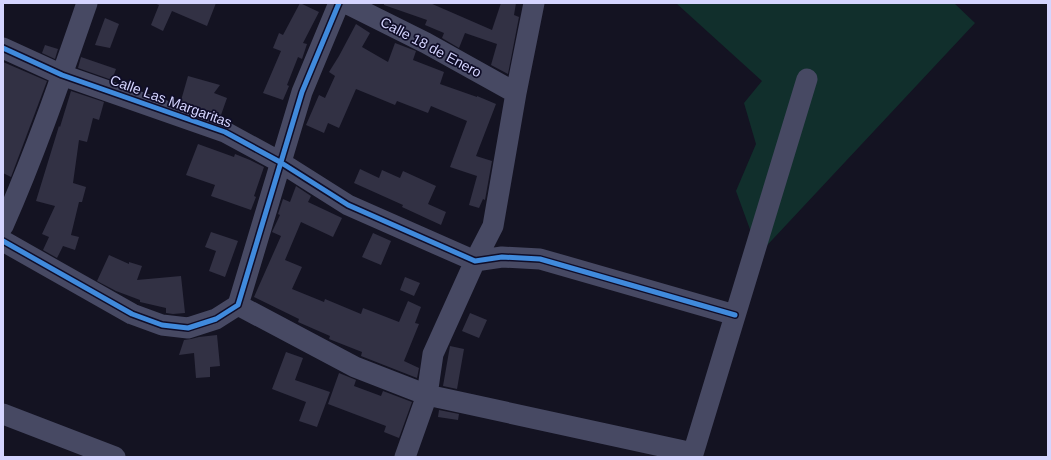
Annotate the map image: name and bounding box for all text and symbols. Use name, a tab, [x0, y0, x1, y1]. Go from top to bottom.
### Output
street label: Calle 18 de Enero	[378, 14, 484, 80]
street label: Calle Las Margaritas	[108, 72, 234, 130]

